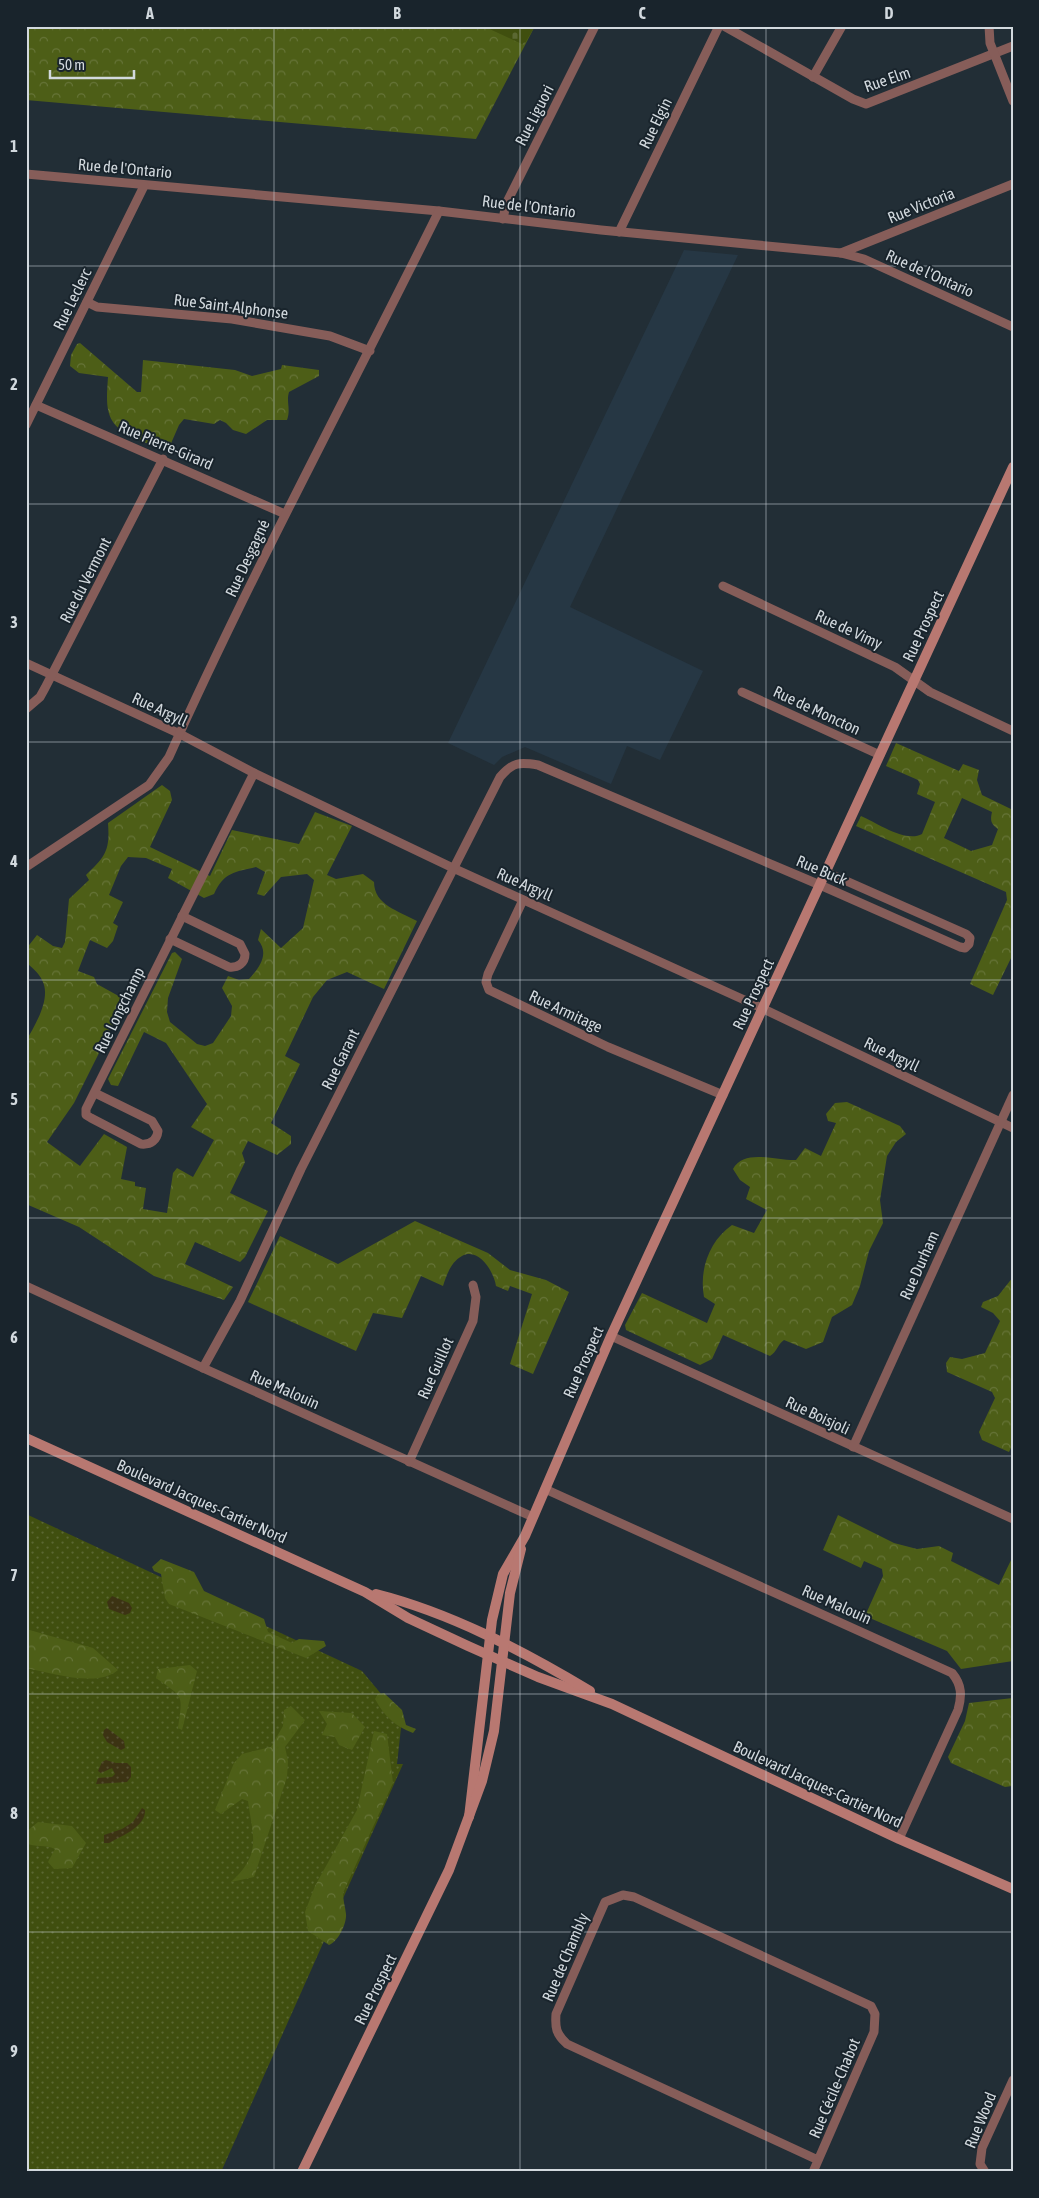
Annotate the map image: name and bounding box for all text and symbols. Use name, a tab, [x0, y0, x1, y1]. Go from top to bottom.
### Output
text: A	[145, 4, 154, 22]
text: B	[393, 4, 401, 22]
text: C	[638, 4, 646, 22]
text: D	[885, 4, 894, 22]
scale bar	[50, 48, 134, 80]
text: 50 m	[58, 56, 85, 73]
street label: Rue Elm	[861, 63, 913, 95]
street label: Rue Liguori	[511, 82, 558, 149]
street label: Rue Elgin	[635, 95, 676, 152]
text: 1	[10, 137, 18, 155]
street label: Rue de l'Ontario	[77, 155, 173, 181]
street label: Rue Victoria	[885, 183, 957, 227]
street label: Rue de l'Ontario	[481, 191, 577, 221]
street label: Rue de l'Ontario	[883, 246, 977, 300]
street label: Rue Leclerc	[49, 265, 95, 333]
street label: Rue Saint-Alphonse	[173, 290, 289, 323]
text: 2	[10, 375, 18, 393]
street label: Rue Pierre-Girard	[116, 417, 216, 473]
street label: Rue Desgagné	[221, 517, 274, 600]
street label: Rue du Vermont	[56, 534, 114, 626]
street label: Rue Prospect	[899, 587, 948, 665]
street label: Rue de Vimy	[812, 606, 886, 653]
text: 3	[10, 613, 18, 631]
street label: Rue de Moncton	[771, 682, 863, 738]
street label: Rue Argyll	[129, 688, 191, 731]
street label: Rue Buck	[794, 851, 850, 889]
text: 4	[9, 852, 18, 870]
street label: Rue Argyll	[494, 864, 556, 905]
street label: Rue Prospect	[729, 955, 778, 1033]
street label: Rue Longchamp	[90, 964, 148, 1056]
street label: Rue Armitage	[526, 986, 606, 1037]
street label: Rue Garant	[318, 1025, 363, 1092]
street label: Rue Argyll	[861, 1033, 923, 1076]
text: 5	[10, 1090, 18, 1108]
street label: Rue Durham	[896, 1228, 942, 1302]
street label: Rue Prospect	[559, 1323, 608, 1401]
text: 6	[10, 1328, 18, 1346]
street label: Rue Guillot	[413, 1334, 457, 1402]
street label: Rue Malouin	[247, 1366, 323, 1412]
street label: Rue Boisjoli	[783, 1392, 853, 1439]
street label: Boulevard Jacques-Cartier Nord	[114, 1455, 290, 1548]
text: 7	[10, 1566, 18, 1584]
street label: Rue Malouin	[799, 1581, 875, 1627]
street label: Boulevard Jacques-Cartier Nord	[730, 1737, 905, 1832]
text: 8	[10, 1804, 18, 1822]
street label: Rue de Chambly	[538, 1910, 593, 2004]
street label: Rue Prospect	[350, 1950, 401, 2028]
street label: Rue Cécile-Chabot	[805, 2035, 863, 2141]
text: 9	[10, 2042, 18, 2060]
street label: Rue Wood	[961, 2089, 999, 2151]

